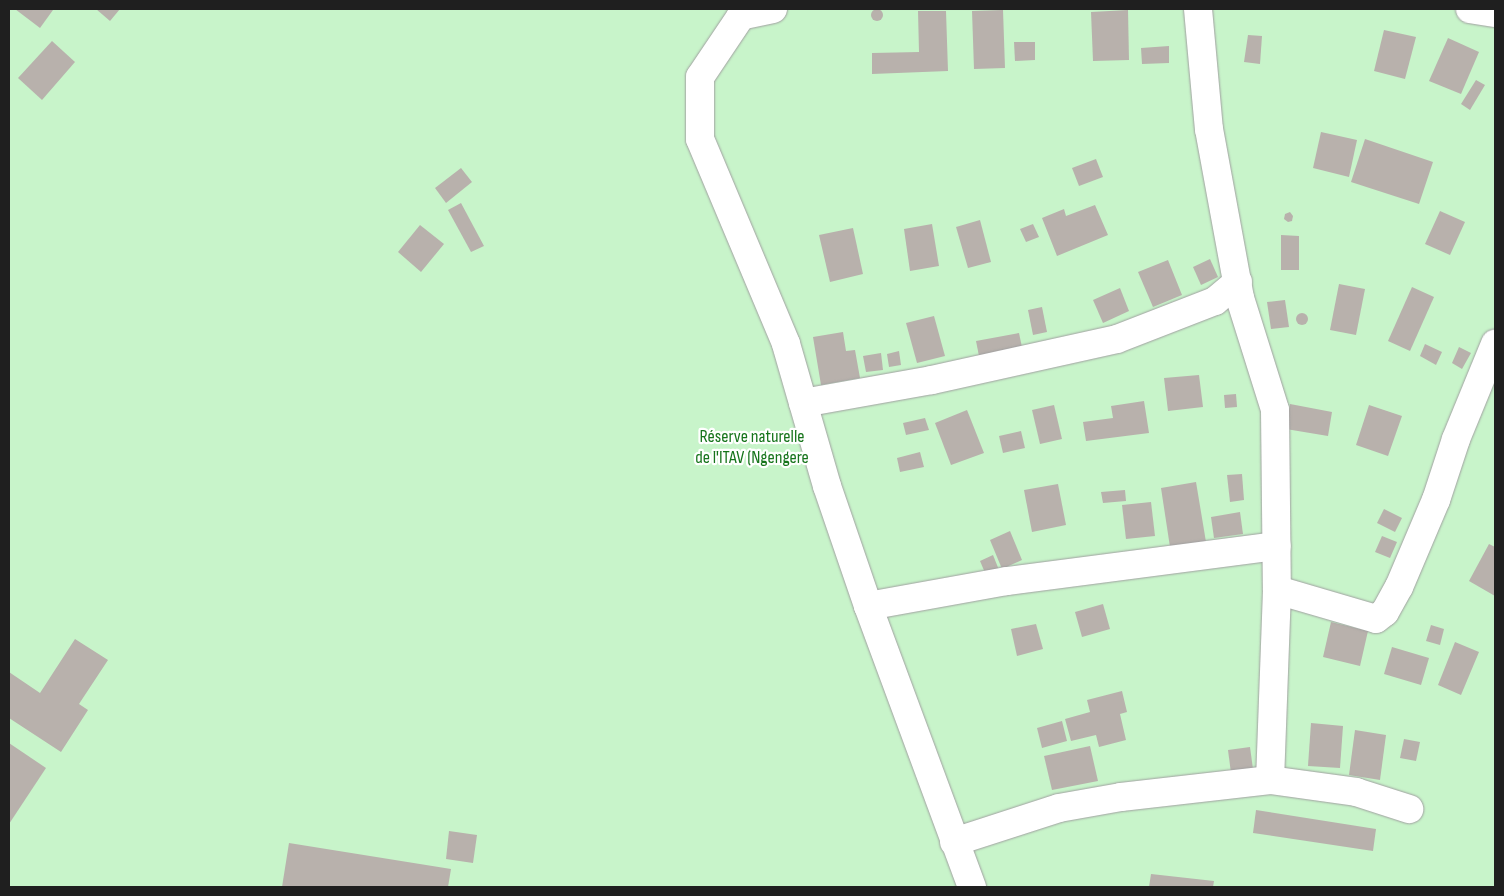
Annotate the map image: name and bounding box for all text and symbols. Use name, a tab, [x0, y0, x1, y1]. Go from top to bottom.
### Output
park label: Réserve naturelle de l'ITAV (Ngengere	[695, 427, 809, 469]

